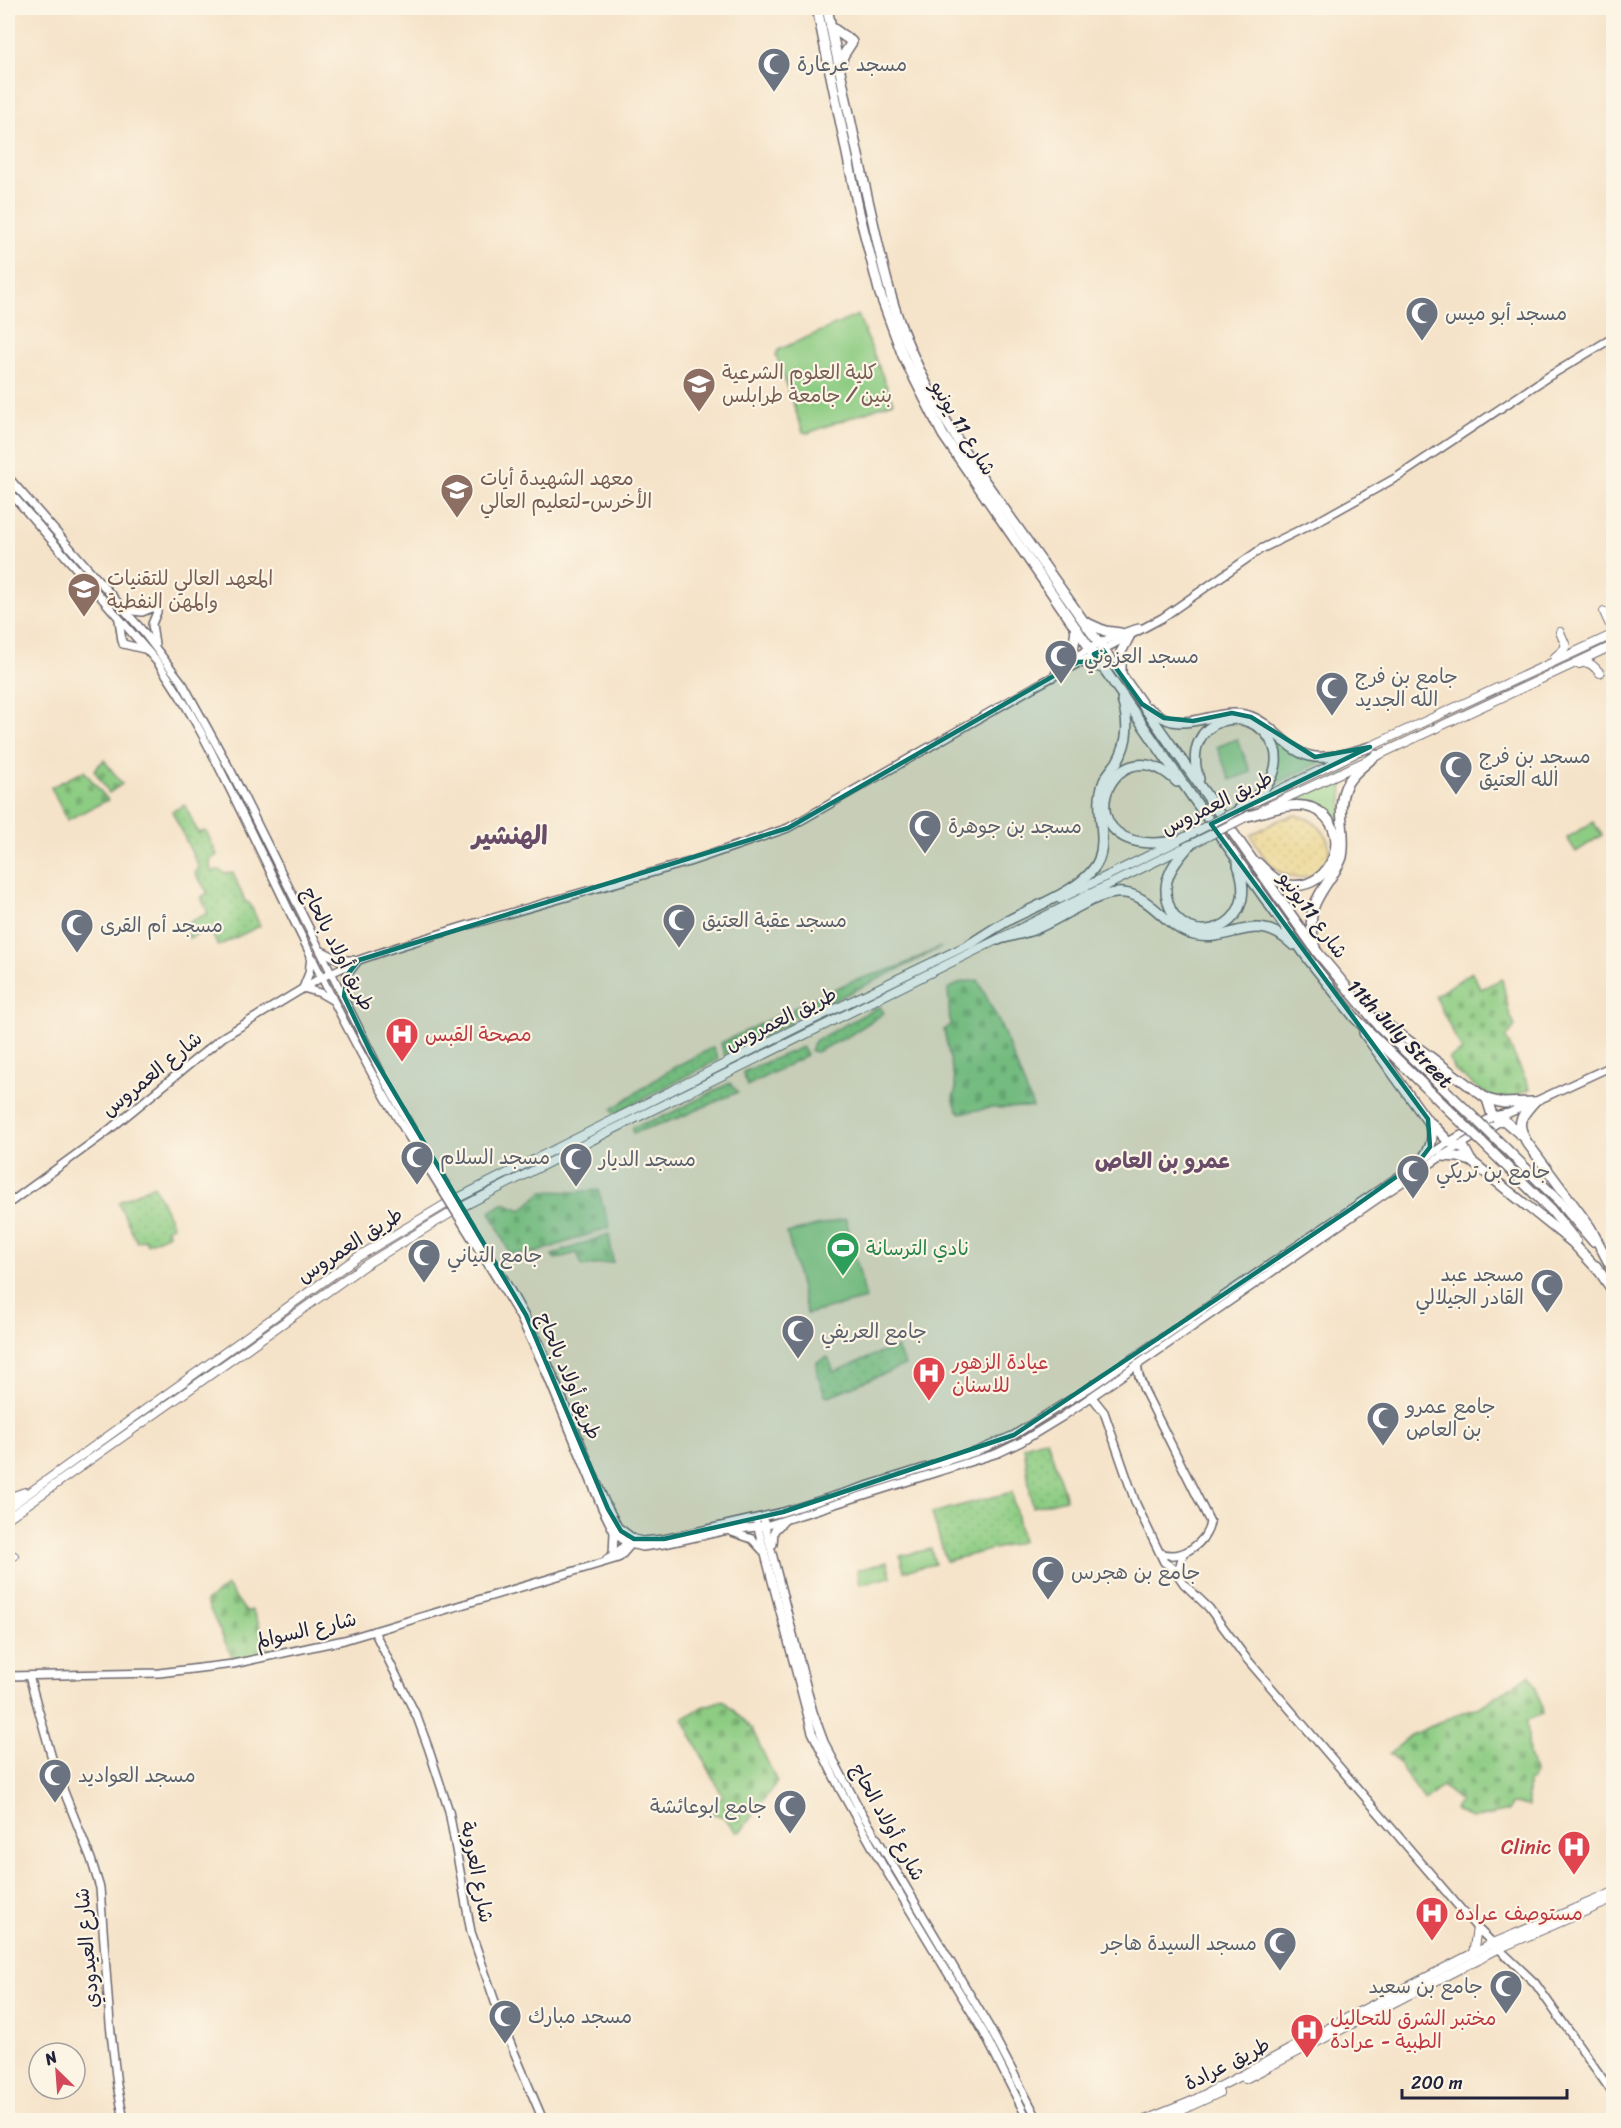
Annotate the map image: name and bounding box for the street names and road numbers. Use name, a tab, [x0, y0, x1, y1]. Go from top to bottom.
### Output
street label: شارع 11 يونيو	[920, 372, 1006, 483]
street label: طريق العمروس	[1155, 761, 1279, 845]
street label: شارع 11يونيو	[1268, 863, 1357, 966]
street label: طريق أولاد بالحاج	[292, 880, 384, 1018]
street label: 11th July Street	[1338, 971, 1462, 1097]
street label: طريق العمروس	[719, 977, 843, 1061]
street label: شارع العمروس	[93, 1022, 211, 1126]
street label: طريق العمروس	[290, 1197, 410, 1293]
street label: طريق أولاد بالحاج	[526, 1307, 612, 1445]
street label: شارع السوالم	[252, 1601, 360, 1659]
street label: شارع أولاد الحاج	[841, 1756, 935, 1888]
street label: شارع العروبة	[450, 1818, 504, 1926]
street label: شارع العيدودي	[64, 1886, 110, 2010]
street label: طريق عرادة	[1178, 2027, 1276, 2101]

